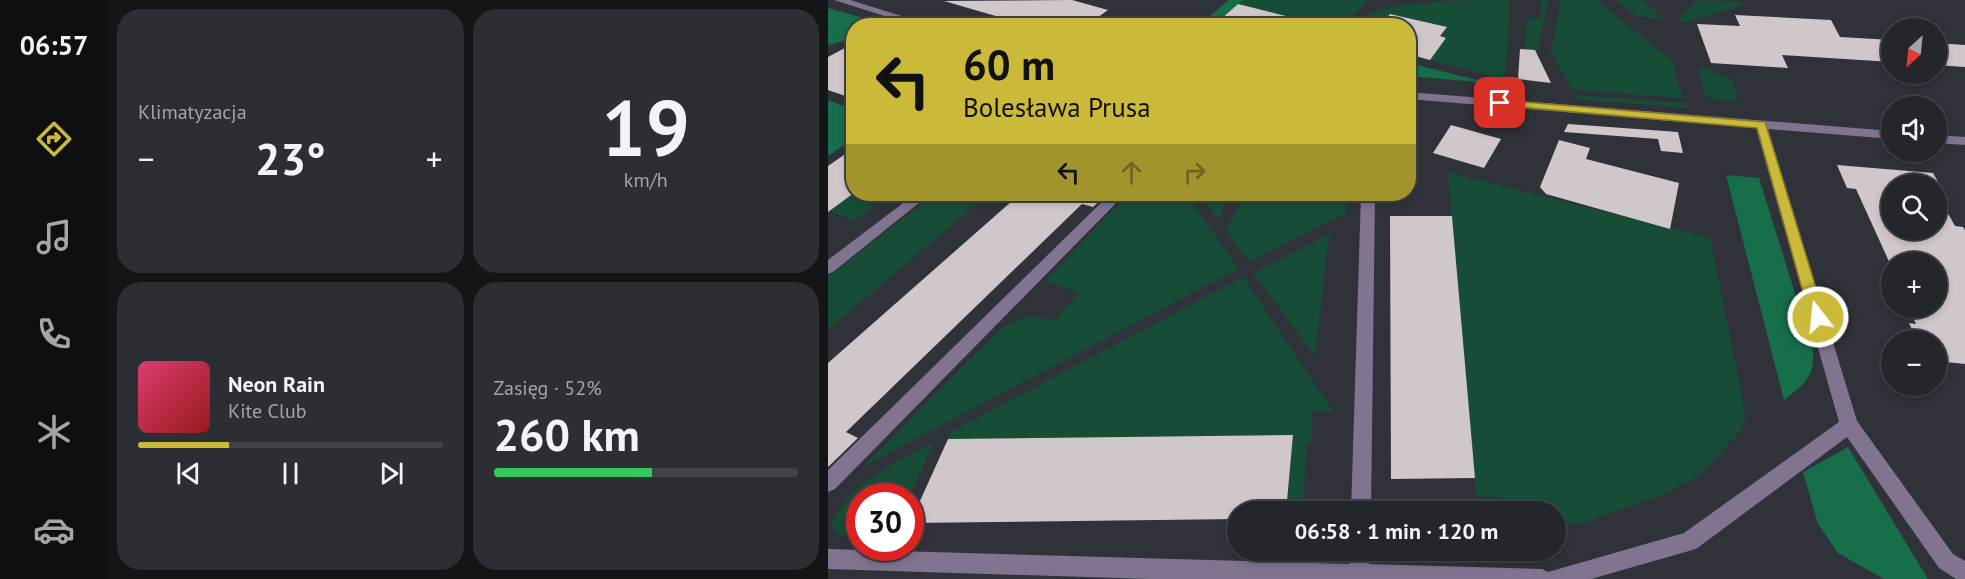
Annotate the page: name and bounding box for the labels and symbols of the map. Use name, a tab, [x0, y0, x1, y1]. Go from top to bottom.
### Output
north arrow	[1881, 18, 1947, 84]
pin	[1474, 77, 1525, 128]
position arrow	[1786, 285, 1850, 349]
speed limit sign: 30	[846, 483, 924, 561]

